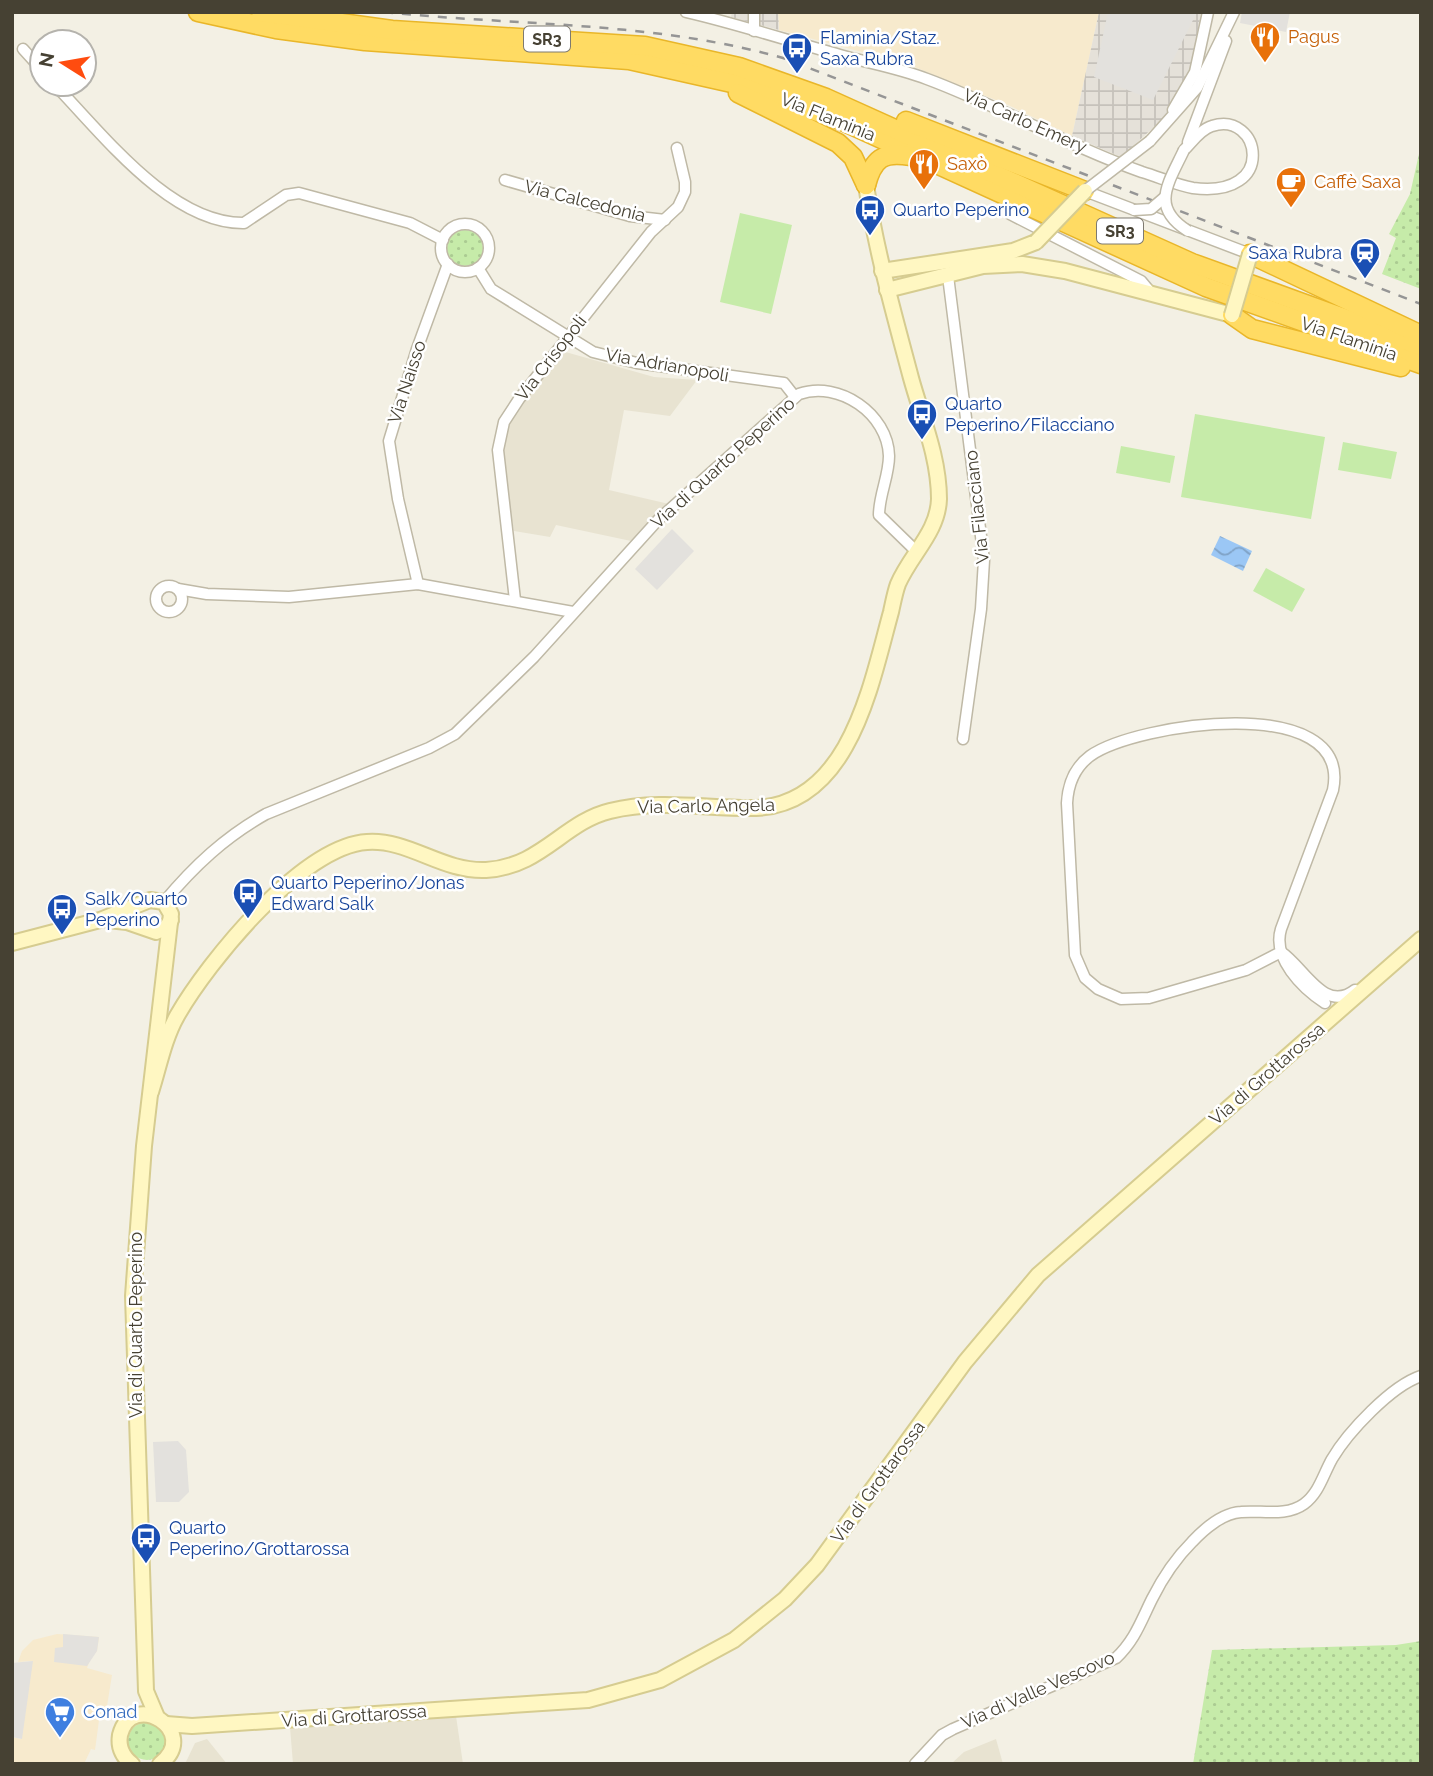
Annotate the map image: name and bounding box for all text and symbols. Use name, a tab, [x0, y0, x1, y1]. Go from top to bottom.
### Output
restaurant icon: Pagus	[1248, 20, 1282, 64]
road number: SR3	[524, 26, 570, 52]
place label: Pagus	[1288, 26, 1340, 47]
place label: Flaminia/Staz. Saxa Rubra	[820, 27, 940, 69]
north arrow	[28, 28, 98, 98]
bus stop icon: Flaminia/Staz. Saxa Rubra	[780, 31, 814, 75]
text: N	[34, 51, 58, 69]
street label: Via Carlo Emery	[960, 84, 1091, 157]
street label: Via Flaminia	[778, 88, 879, 145]
restaurant icon: Saxò	[907, 147, 941, 191]
place label: Saxò	[947, 153, 987, 174]
cafe icon: Caffè Saxa	[1274, 165, 1308, 209]
place label: Caffè Saxa	[1314, 171, 1401, 192]
street label: Via Calcedonia	[522, 175, 648, 226]
bus stop icon: Quarto Peperino	[853, 193, 887, 237]
place label: Quarto Peperino	[893, 199, 1029, 220]
road number: SR3	[1097, 218, 1143, 244]
station icon: Saxa Rubra	[1348, 236, 1382, 280]
place label: Saxa Rubra	[1248, 242, 1342, 263]
street label: Via Crisopoli	[511, 311, 591, 405]
street label: Via Flaminia	[1298, 312, 1400, 365]
street label: Via Naisso	[383, 337, 430, 426]
street label: Via Adrianopoli	[604, 343, 730, 386]
street label: Via di Quarto Peperino	[646, 392, 799, 533]
place label: Quarto Peperino/Filacciano	[945, 393, 1115, 435]
bus stop icon: Quarto Peperino/Filacciano	[905, 397, 939, 441]
street label: Via Filacciano	[960, 449, 993, 565]
street label: Via Carlo Angela	[637, 794, 775, 817]
place label: Quarto Peperino/Jonas Edward Salk	[271, 872, 465, 914]
bus stop icon: Quarto Peperino/Jonas Edward Salk	[231, 876, 265, 920]
place label: Salk/Quarto Peperino	[85, 888, 188, 930]
bus stop icon: Salk/Quarto Peperino	[45, 892, 79, 936]
street label: Via di Grottarossa	[1205, 1018, 1328, 1129]
street label: Via di Quarto Peperino	[125, 1231, 146, 1418]
street label: Via di Grottarossa	[826, 1417, 929, 1547]
place label: Quarto Peperino/Grottarossa	[169, 1517, 349, 1559]
bus stop icon: Quarto Peperino/Grottarossa	[129, 1521, 163, 1565]
street label: Via di Valle Vescovo	[958, 1646, 1118, 1733]
supermarket icon: Conad	[43, 1695, 77, 1739]
street label: Via di Grottarossa	[281, 1700, 427, 1731]
place label: Conad	[83, 1701, 138, 1722]

